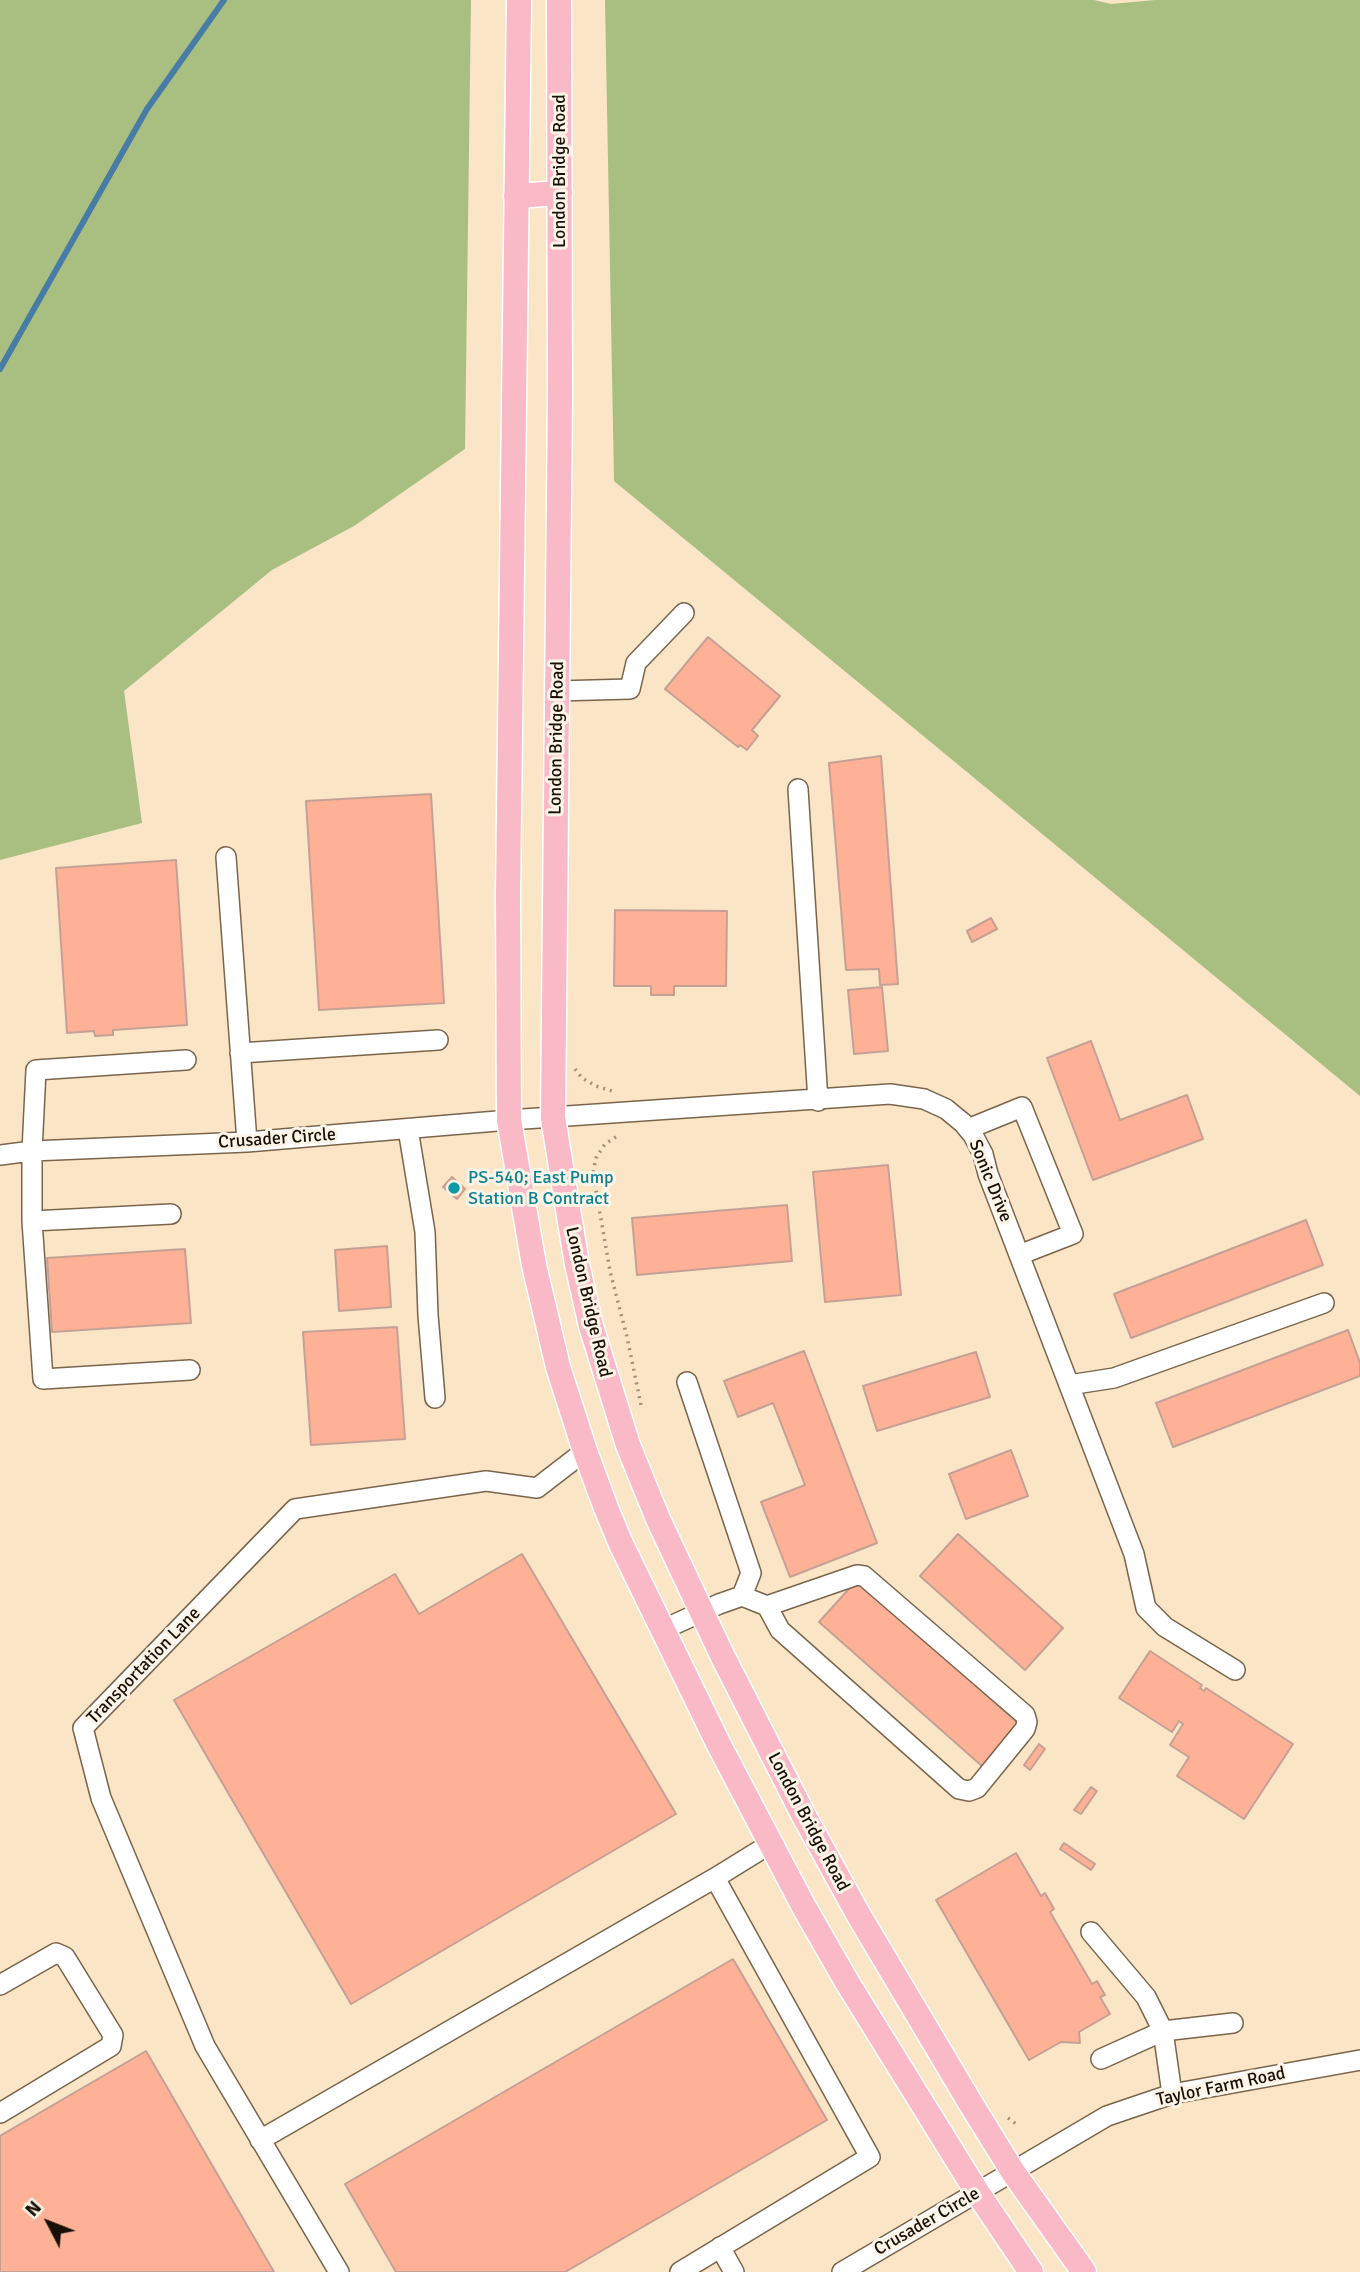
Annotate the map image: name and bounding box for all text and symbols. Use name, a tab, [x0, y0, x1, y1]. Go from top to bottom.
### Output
street label: London Bridge Road	[549, 94, 571, 248]
street label: London Bridge Road	[545, 661, 569, 815]
street label: Crusader Circle	[217, 1124, 337, 1154]
street label: Sonic Drive	[964, 1137, 1016, 1225]
place label: PS-540; East Pump Station B Contract	[468, 1167, 614, 1210]
marker: PS-540; East Pump Station B Contract	[446, 1180, 462, 1196]
street label: London Bridge Road	[560, 1225, 616, 1379]
street label: Transportation Lane	[83, 1603, 205, 1729]
street label: London Bridge Road	[762, 1749, 854, 1895]
street label: Taylor Farm Road	[1155, 2063, 1287, 2111]
street label: Crusader Circle	[870, 2183, 984, 2261]
north arrow	[14, 2188, 84, 2258]
text: N	[20, 2196, 47, 2222]

